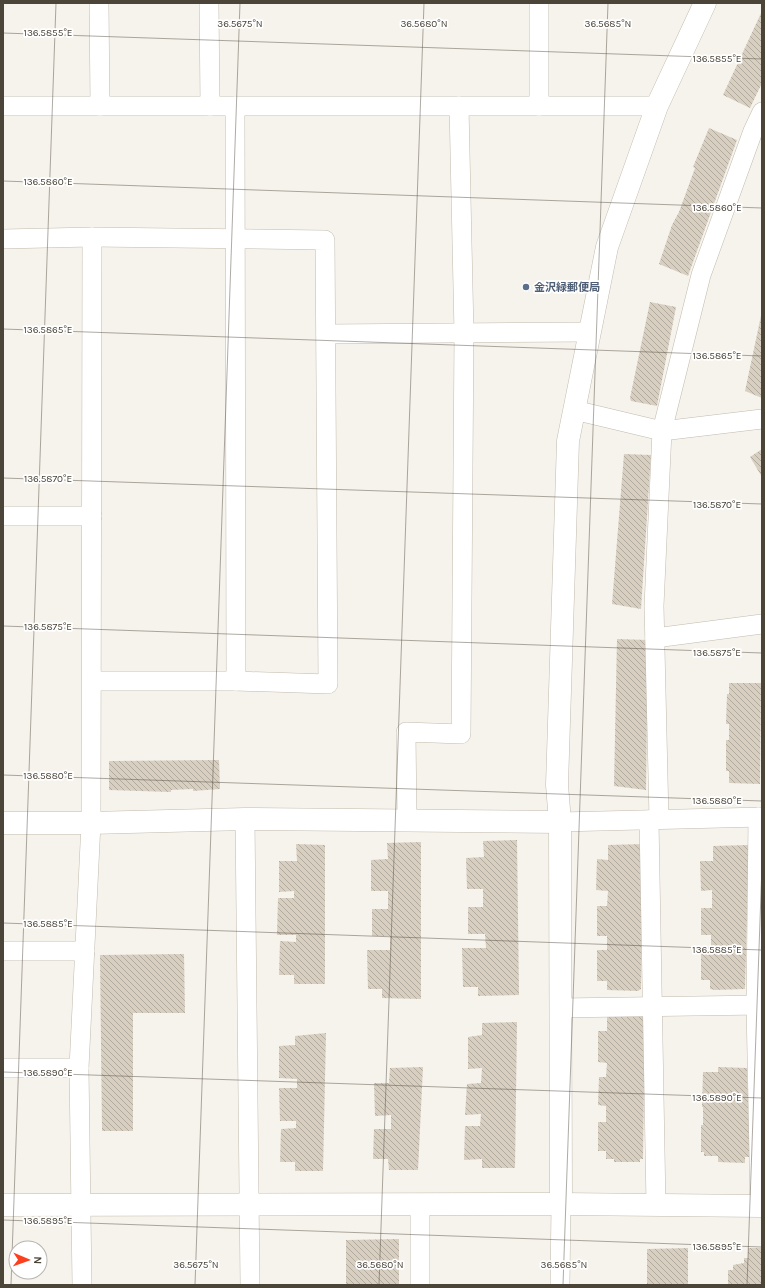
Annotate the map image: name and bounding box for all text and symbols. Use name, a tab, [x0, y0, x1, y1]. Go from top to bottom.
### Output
text: 36.5675°N	[217, 18, 263, 30]
text: 36.5680°N	[400, 18, 448, 30]
text: 36.5685°N	[585, 18, 631, 30]
text: 136.5855°E	[24, 27, 72, 39]
text: 136.5855°E	[693, 53, 741, 65]
text: 136.5860°E	[23, 176, 73, 188]
text: 136.5860°E	[692, 202, 742, 214]
place label: 金沢緑郵便局	[534, 281, 600, 294]
marker: 金沢緑郵便局	[521, 282, 531, 292]
text: 136.5865°E	[24, 324, 72, 336]
text: 136.5865°E	[693, 350, 741, 362]
text: 136.5870°E	[24, 473, 72, 485]
text: 136.5870°E	[693, 499, 741, 511]
text: 136.5875°E	[24, 621, 72, 633]
text: 136.5875°E	[693, 647, 741, 659]
text: 136.5880°E	[23, 770, 73, 782]
text: 136.5880°E	[692, 795, 742, 807]
text: 136.5885°E	[23, 918, 73, 930]
text: 136.5885°E	[692, 944, 742, 956]
text: 136.5890°E	[23, 1067, 73, 1079]
text: 136.5890°E	[692, 1092, 742, 1104]
text: 136.5895°E	[24, 1215, 72, 1227]
north arrow	[8, 1240, 48, 1280]
text: 136.5895°E	[693, 1241, 741, 1253]
text: N	[31, 1256, 44, 1265]
text: 36.5675°N	[173, 1259, 219, 1271]
text: 36.5680°N	[356, 1259, 404, 1271]
text: 36.5685°N	[541, 1259, 587, 1271]

